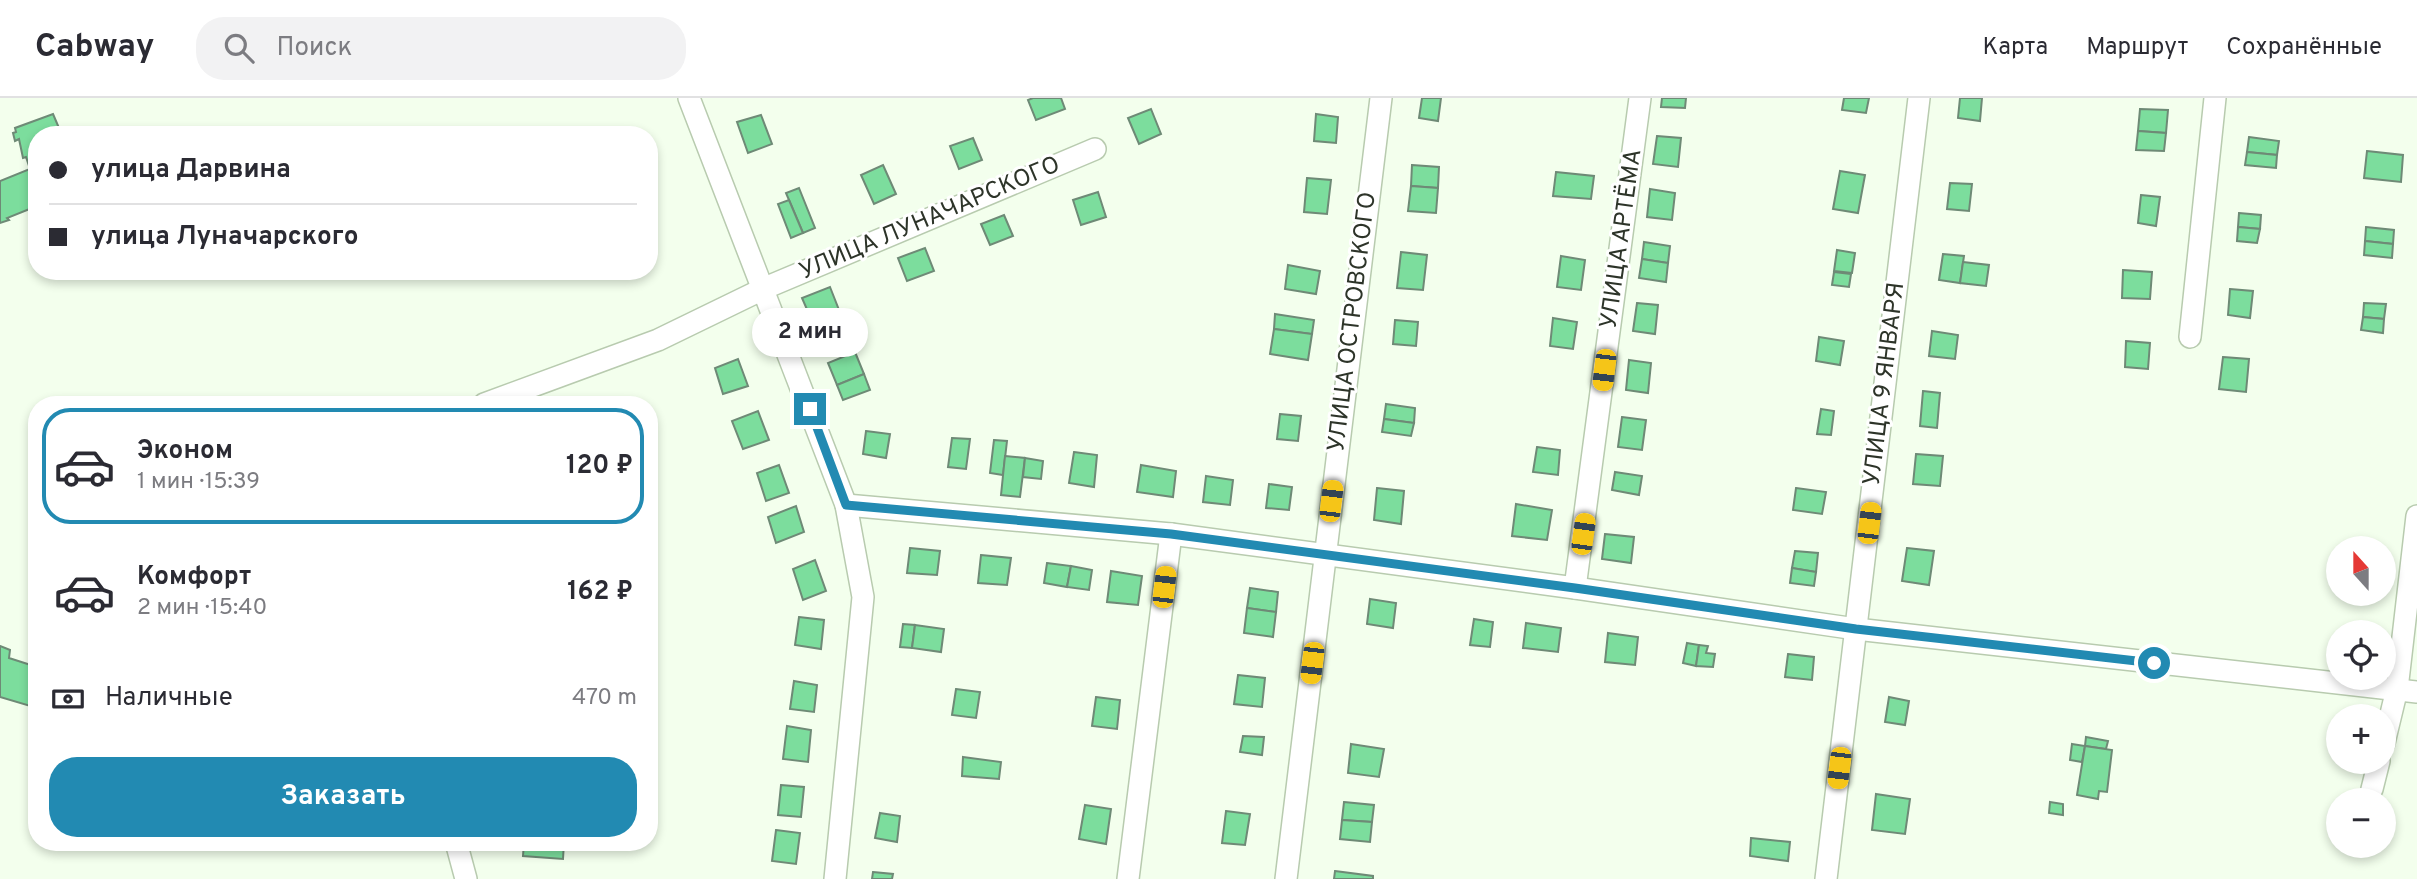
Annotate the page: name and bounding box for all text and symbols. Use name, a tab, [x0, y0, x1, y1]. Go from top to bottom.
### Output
search box	[196, 17, 686, 80]
text: Cabway	[35, 27, 154, 69]
icon: search	[220, 29, 258, 67]
text: Поиск	[276, 32, 352, 65]
text: Карта	[1982, 33, 2048, 63]
text: Маршрут	[2086, 33, 2188, 63]
text: Сохранённые	[2226, 33, 2382, 63]
street label: УЛИЦА АРТЁМА	[1593, 147, 1649, 331]
street label: УЛИЦА ЛУНАЧАРСКОГО	[795, 150, 1065, 288]
text: улица Дарвина	[91, 154, 291, 187]
street label: УЛИЦА ОСТРОВСКОГО	[1322, 190, 1384, 454]
text: улица Луначарского	[91, 221, 358, 254]
street label: УЛИЦА 9 ЯНВАРЯ	[1858, 281, 1912, 487]
callout: 2 мин	[752, 308, 868, 356]
text: 2 мин	[778, 318, 842, 347]
car	[1592, 348, 1617, 392]
route end	[794, 393, 826, 425]
icon: car	[53, 435, 116, 498]
text: Эконом	[137, 435, 233, 468]
text: 120 ₽	[566, 450, 633, 483]
text: 1 мин · 15:39	[137, 468, 260, 497]
car	[1319, 479, 1344, 523]
car	[1857, 501, 1882, 545]
car	[1570, 512, 1597, 556]
north arrow	[2326, 536, 2396, 606]
map controls	[2326, 536, 2396, 858]
icon: car	[53, 561, 116, 624]
text: Комфорт	[137, 561, 251, 594]
car	[1152, 565, 1177, 609]
text: 162 ₽	[567, 576, 633, 609]
text: 2 мин · 15:40	[137, 594, 267, 623]
button: locate	[2326, 620, 2396, 690]
car	[1300, 641, 1325, 685]
route start	[2138, 647, 2170, 679]
icon: cash	[49, 680, 87, 718]
text: Наличные	[105, 682, 233, 715]
text: 470 m	[572, 684, 637, 713]
button: +	[2326, 704, 2396, 774]
car	[1827, 746, 1852, 790]
button: Заказать	[49, 757, 637, 837]
button: −	[2326, 788, 2396, 858]

